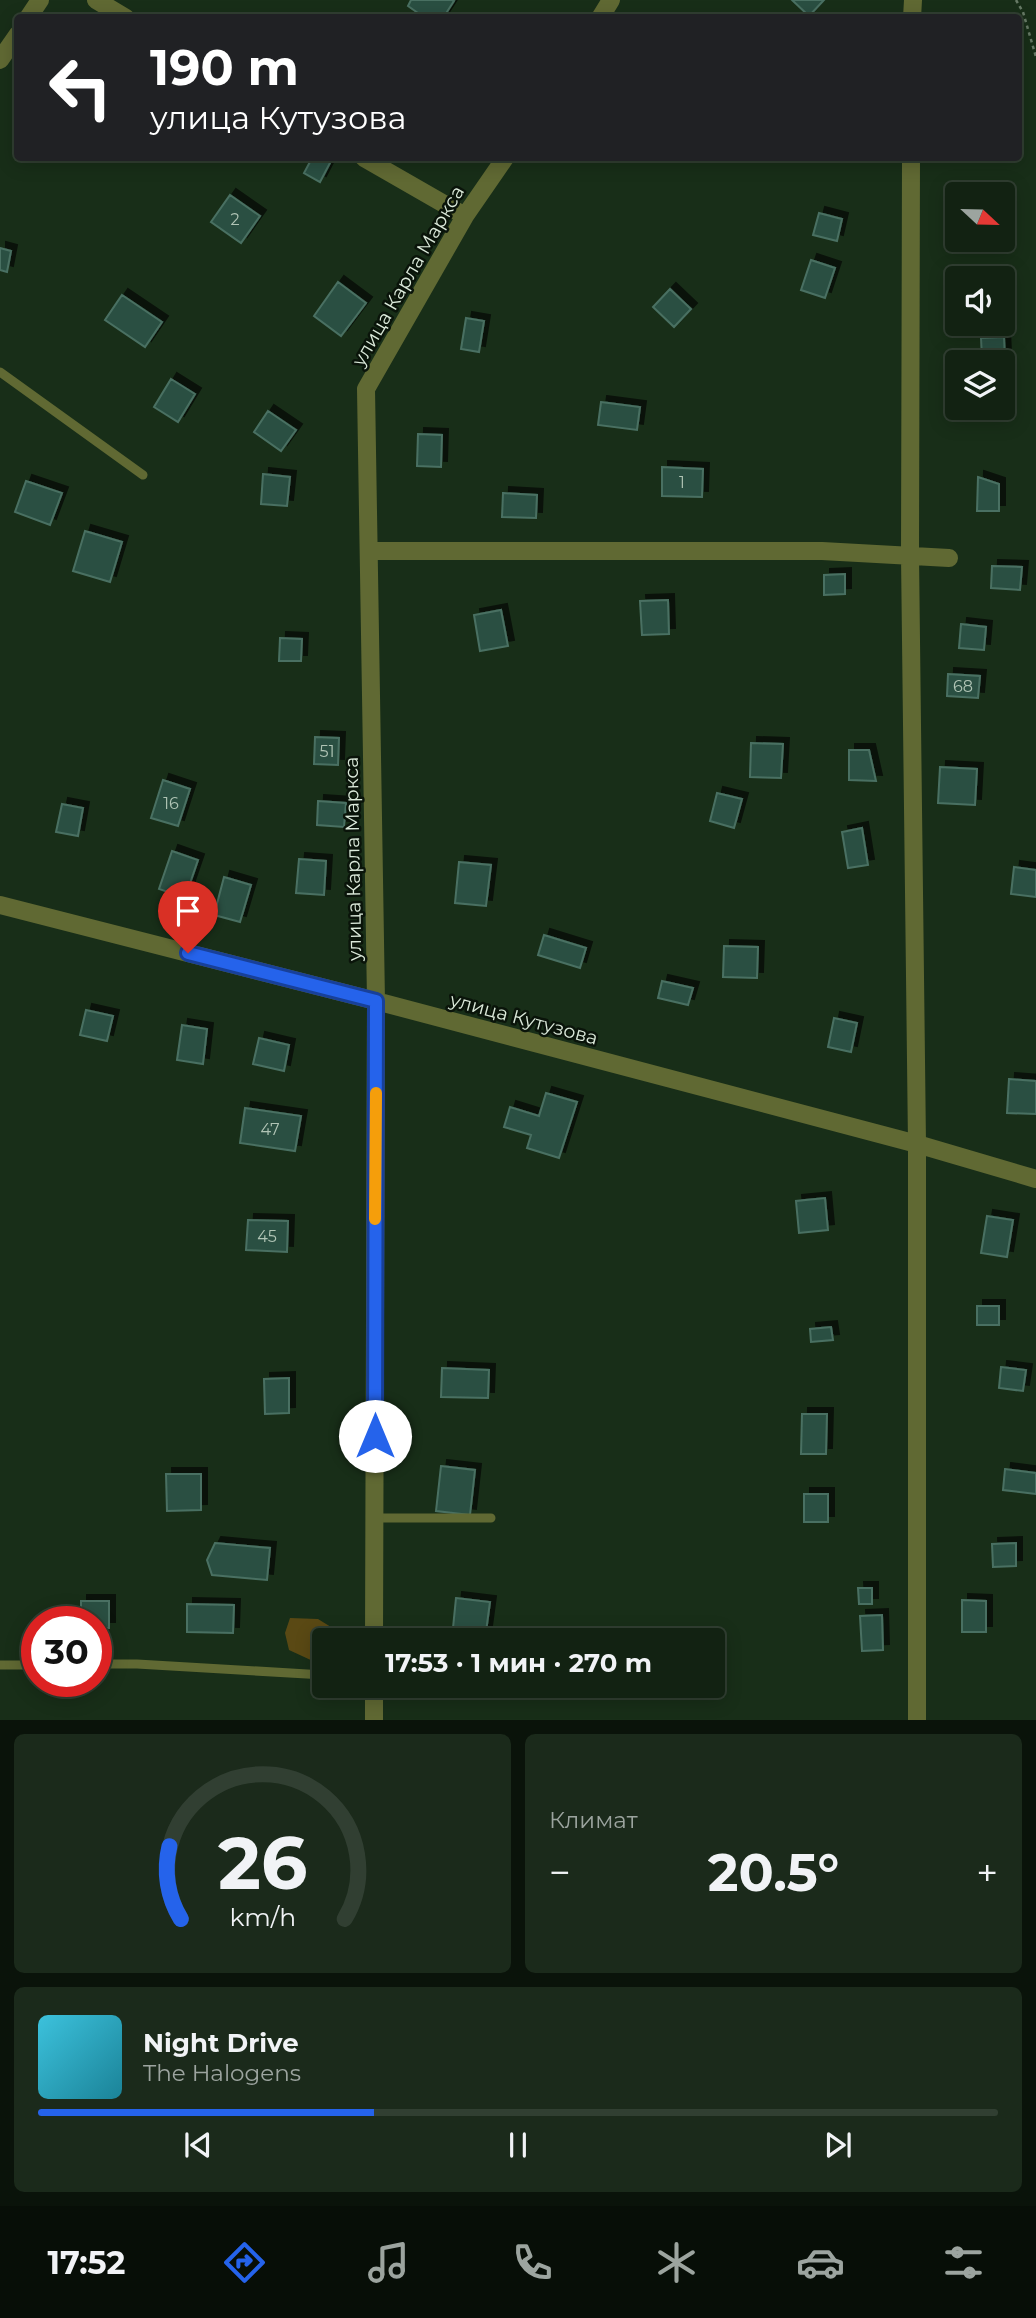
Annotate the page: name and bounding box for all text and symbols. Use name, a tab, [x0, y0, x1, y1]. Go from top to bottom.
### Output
text: 190 m	[150, 38, 299, 97]
icon: left	[35, 42, 126, 133]
text: улица Кутузова	[150, 98, 406, 137]
street label: улица Карла Маркса	[346, 182, 469, 371]
north arrow	[945, 182, 1015, 252]
map controls	[945, 182, 1015, 420]
house number: 2	[230, 210, 240, 229]
button: sound	[945, 266, 1015, 336]
button: layers	[945, 350, 1015, 420]
house number: 1	[679, 473, 685, 492]
house number: 68	[953, 677, 973, 696]
house number: 51	[320, 742, 334, 761]
street label: улица Карла Маркса	[340, 757, 366, 962]
house number: 16	[163, 794, 179, 813]
pin	[158, 881, 218, 953]
icon: arrive	[169, 892, 207, 930]
street label: улица Кутузова	[447, 988, 600, 1050]
house number: 47	[260, 1120, 280, 1139]
house number: 45	[257, 1227, 277, 1246]
position arrow	[338, 1399, 412, 1473]
speed limit sign: 30	[21, 1606, 112, 1697]
text: 17:53 · 1 мин · 270 m	[385, 1647, 652, 1679]
text: Климат	[549, 1806, 638, 1834]
text: 26	[218, 1820, 307, 1908]
text: 20.5°	[708, 1841, 839, 1904]
text: −	[549, 1849, 571, 1896]
text: +	[976, 1849, 998, 1896]
text: km/h	[229, 1902, 296, 1932]
text: Night Drive	[143, 2027, 299, 2059]
text: The Halogens	[143, 2059, 301, 2087]
icon: previous	[179, 2126, 217, 2164]
icon: pause	[499, 2126, 537, 2164]
icon: next	[819, 2126, 857, 2164]
icon: directions	[220, 2238, 269, 2287]
icon: music	[364, 2238, 413, 2287]
icon: phone	[508, 2238, 557, 2287]
icon: climate	[652, 2238, 701, 2287]
icon: car	[796, 2238, 845, 2287]
icon: filters	[939, 2238, 988, 2287]
text: 17:52	[47, 2243, 125, 2282]

